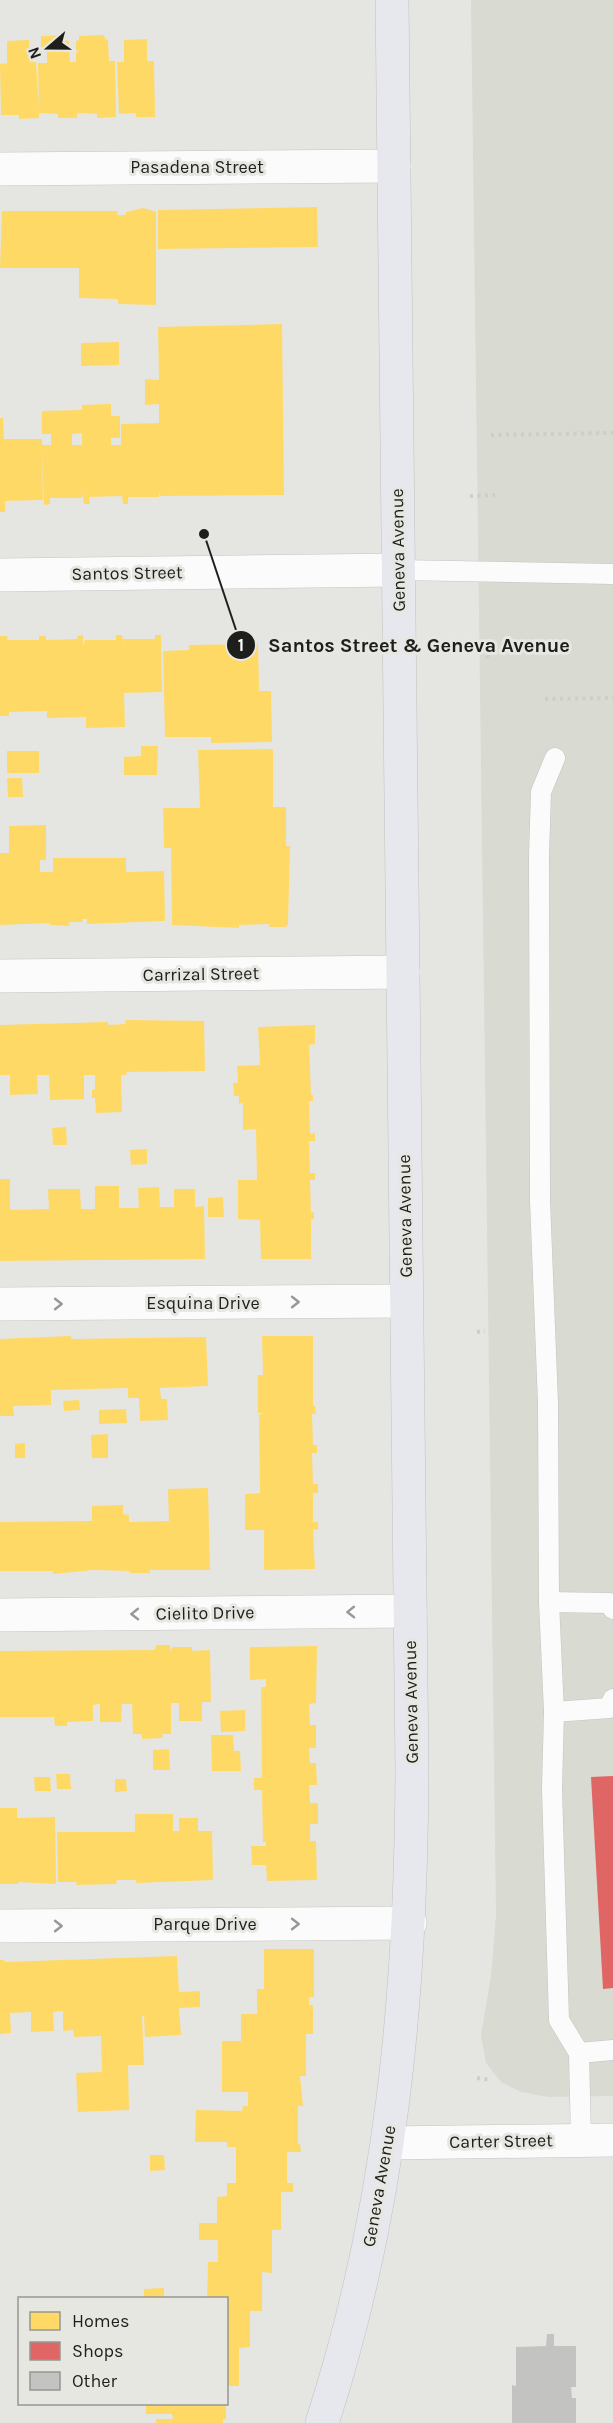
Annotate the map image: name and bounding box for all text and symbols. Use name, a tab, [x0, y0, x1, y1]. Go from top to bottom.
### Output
north arrow	[18, 18, 78, 78]
text: N	[23, 44, 45, 62]
street label: Pasadena Street	[130, 156, 264, 178]
street label: Geneva Avenue	[386, 488, 410, 612]
street label: Santos Street	[71, 561, 183, 585]
callout: Santos Street & Geneva Avenue	[226, 626, 582, 664]
text: 1	[238, 634, 244, 656]
text: Santos Street & Geneva Avenue	[268, 634, 570, 657]
street label: Carrizal Street	[143, 962, 260, 986]
street label: Geneva Avenue	[393, 1154, 417, 1278]
street label: Esquina Drive	[146, 1292, 260, 1314]
one-way arrow	[291, 1296, 300, 1308]
one-way arrow	[54, 1298, 63, 1310]
street label: Cielito Drive	[155, 1601, 255, 1625]
one-way arrow	[347, 1606, 356, 1618]
one-way arrow	[131, 1608, 140, 1620]
street label: Geneva Avenue	[399, 1640, 423, 1764]
street label: Parque Drive	[153, 1913, 257, 1935]
one-way arrow	[291, 1918, 300, 1930]
one-way arrow	[54, 1920, 63, 1932]
street label: Geneva Avenue	[357, 2123, 401, 2249]
street label: Carter Street	[449, 2129, 553, 2153]
legend	[18, 2297, 228, 2405]
text: Homes	[72, 2310, 129, 2332]
text: Shops	[72, 2340, 124, 2362]
text: Other	[72, 2370, 117, 2392]

